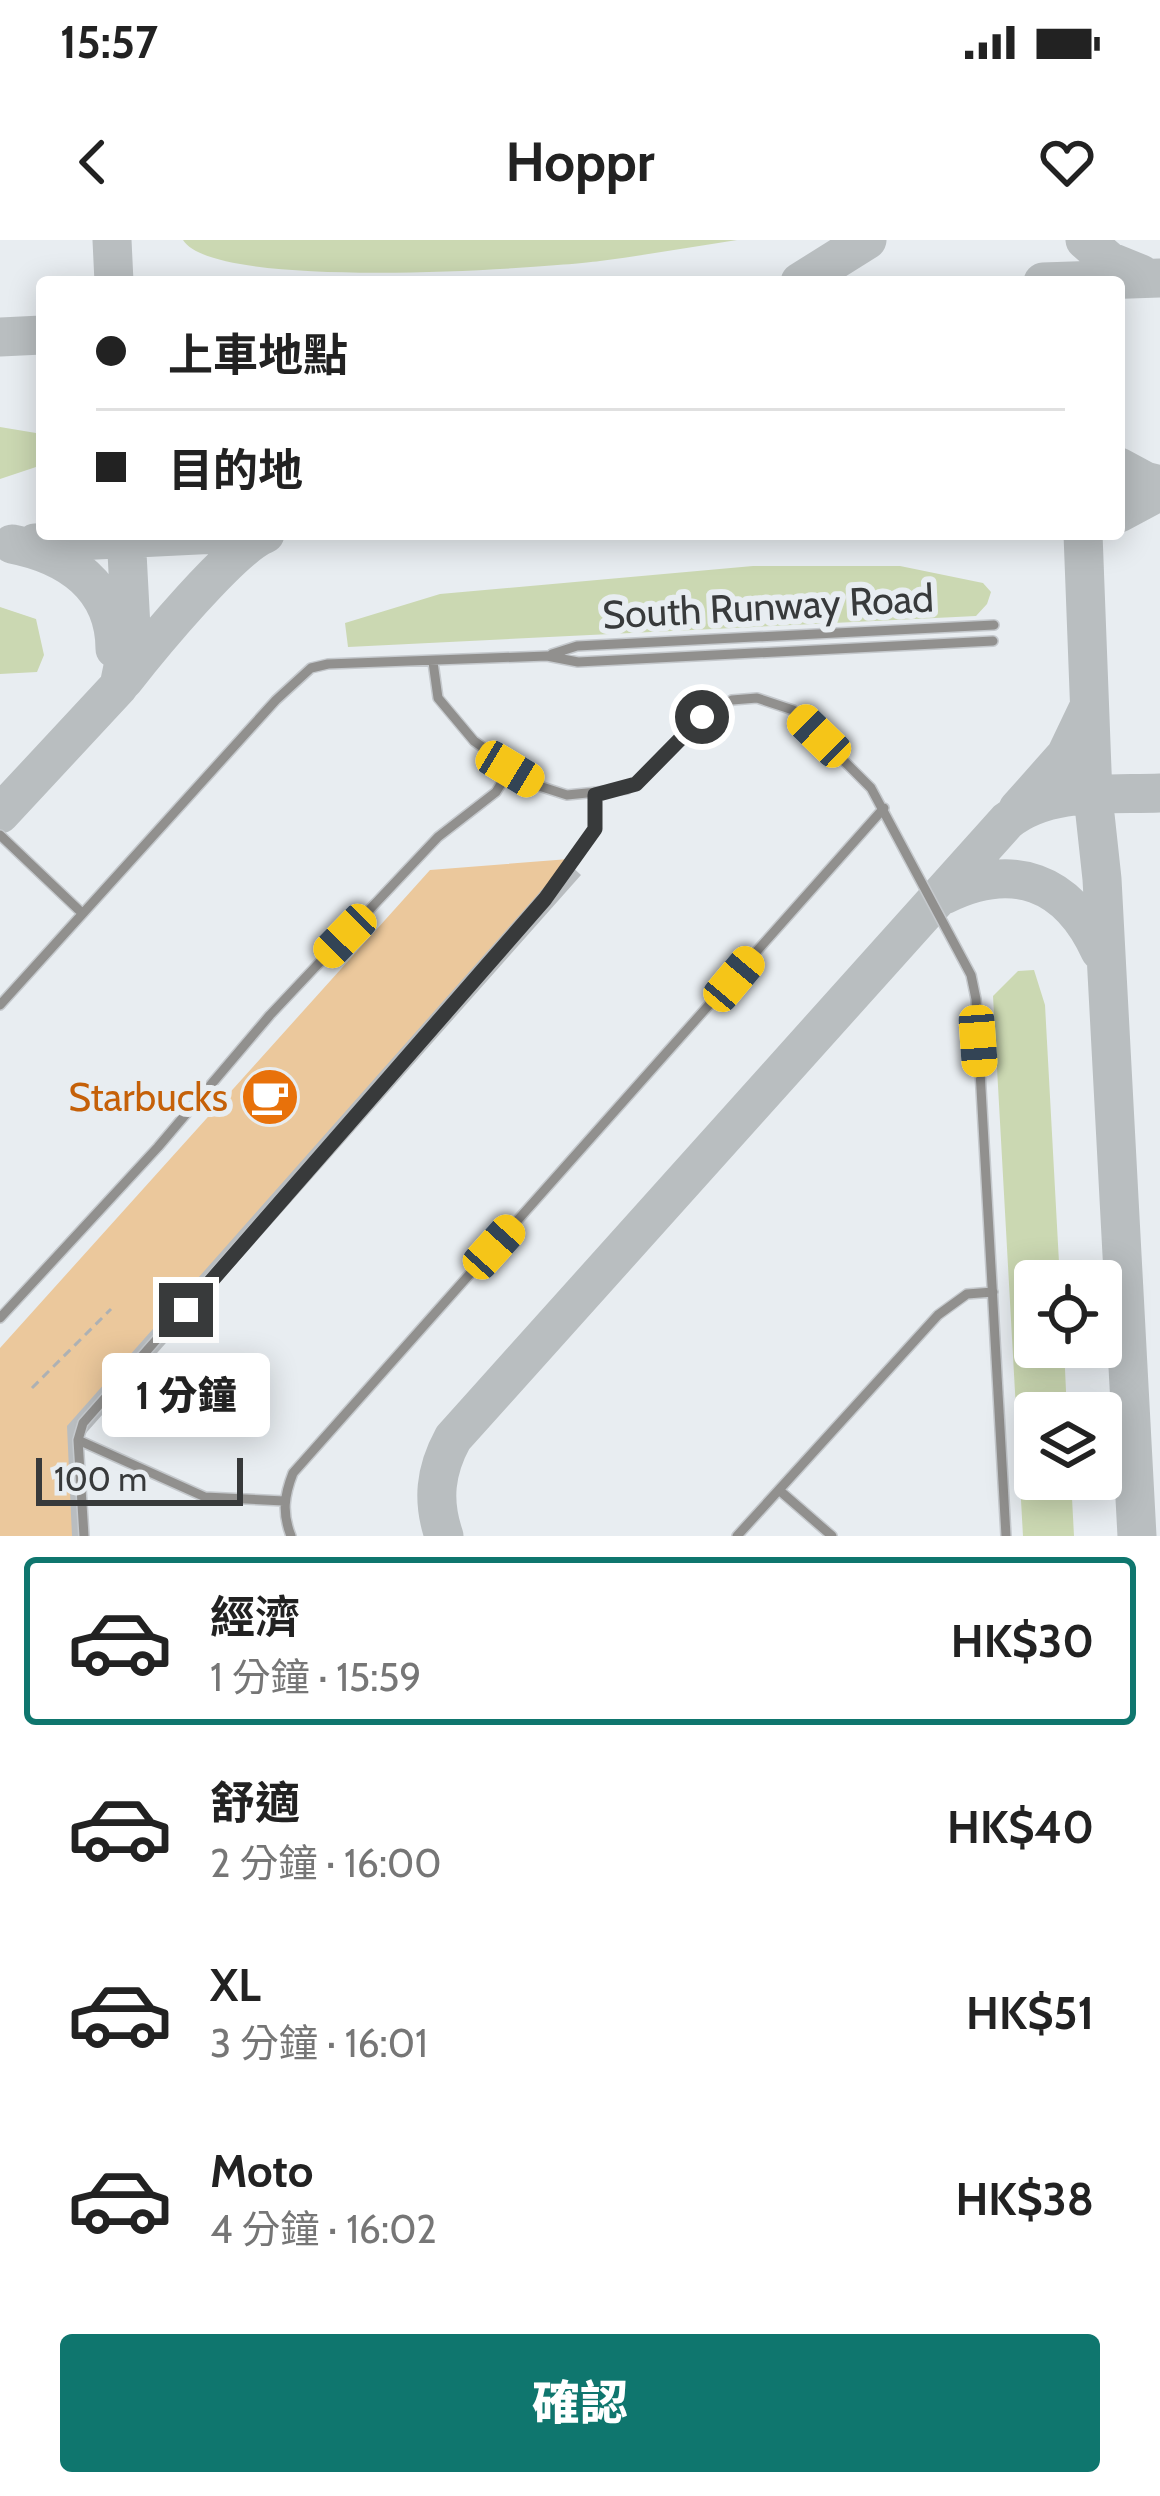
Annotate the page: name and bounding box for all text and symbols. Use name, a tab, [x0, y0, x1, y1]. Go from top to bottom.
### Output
text: 15:57	[60, 15, 158, 69]
icon: back	[60, 129, 126, 195]
text: Hoppr	[505, 129, 655, 195]
icon: heart	[1034, 129, 1100, 195]
text: 上車地點	[168, 328, 348, 382]
text: 目的地	[168, 443, 303, 497]
street label: South Runway Road	[601, 573, 935, 639]
route start	[675, 690, 729, 744]
car	[781, 698, 857, 774]
car	[470, 735, 550, 803]
car	[307, 898, 383, 974]
car	[697, 940, 771, 1018]
car	[958, 1004, 998, 1078]
cafe icon: Starbucks	[239, 1066, 301, 1128]
place label: Starbucks	[68, 1073, 228, 1121]
car	[457, 1208, 531, 1286]
map controls	[1014, 1260, 1122, 1500]
button: locate	[1014, 1260, 1122, 1368]
route end	[159, 1283, 213, 1337]
callout: 1 分鐘	[102, 1352, 270, 1436]
text: 1 分鐘	[135, 1371, 237, 1419]
button: layers	[1014, 1392, 1122, 1500]
scale bar	[36, 1452, 243, 1505]
text: 100 m	[54, 1459, 147, 1499]
icon: car	[66, 1587, 174, 1695]
text: 經濟	[210, 1590, 300, 1644]
text: HK$30	[951, 1614, 1094, 1668]
text: 1 分鐘 · 15:59	[210, 1653, 422, 1701]
icon: car	[66, 1773, 174, 1881]
text: 舒適	[210, 1776, 300, 1830]
text: HK$40	[947, 1800, 1094, 1854]
text: 2 分鐘 · 16:00	[210, 1839, 441, 1887]
text: XL	[210, 1958, 261, 2012]
icon: car	[66, 1959, 174, 2067]
text: HK$51	[966, 1986, 1094, 2040]
text: 3 分鐘 · 16:01	[210, 2019, 428, 2067]
text: Moto	[210, 2144, 313, 2198]
icon: car	[66, 2145, 174, 2253]
text: HK$38	[955, 2172, 1094, 2226]
text: 4 分鐘 · 16:02	[210, 2205, 437, 2253]
button: 確認	[60, 2334, 1100, 2472]

